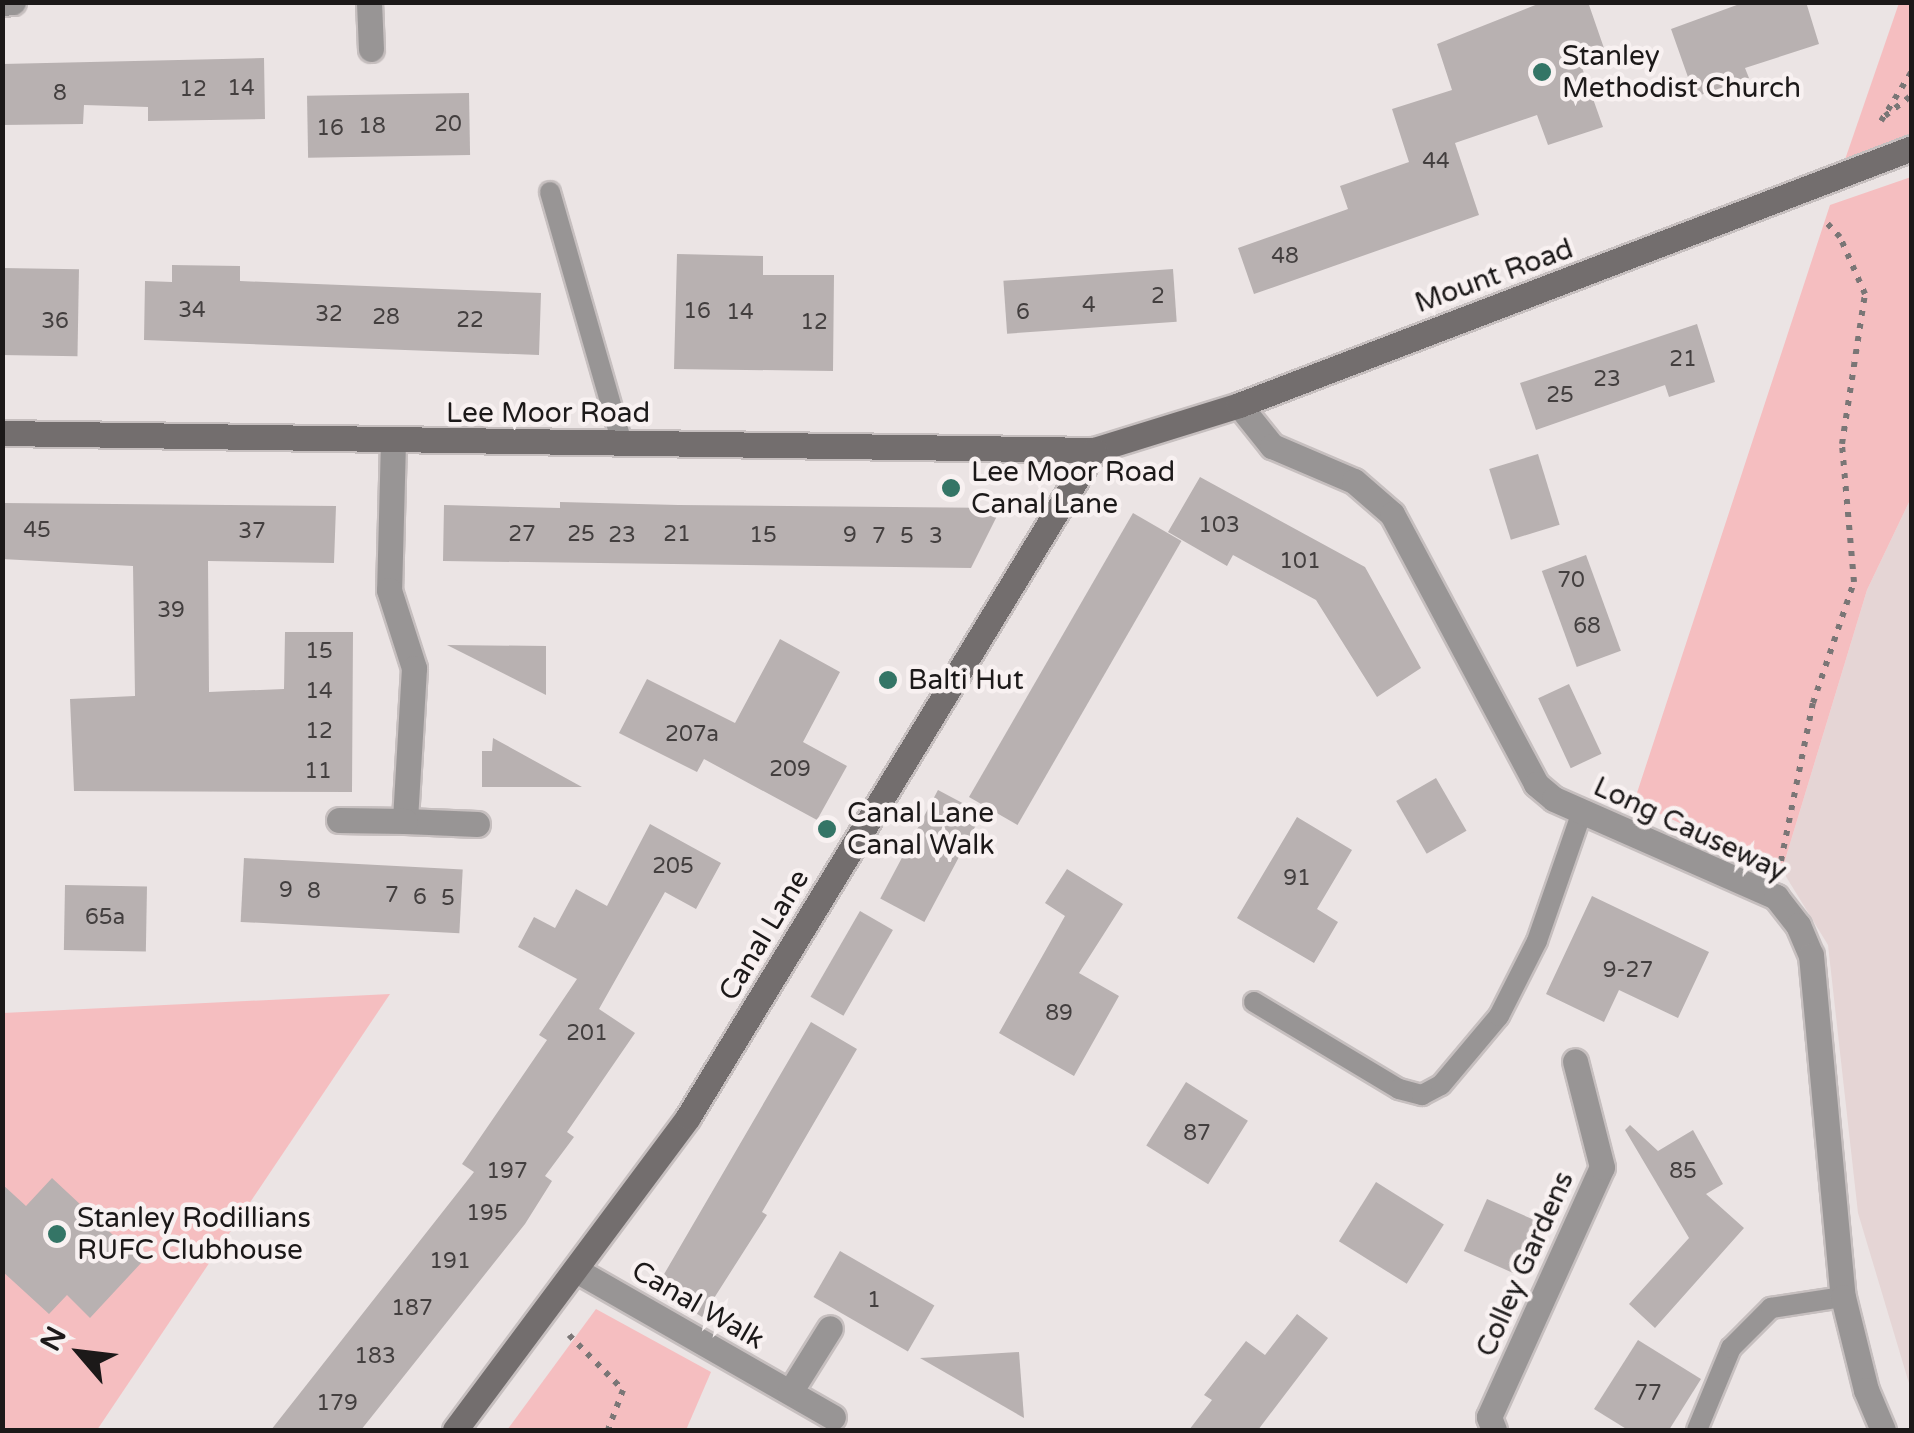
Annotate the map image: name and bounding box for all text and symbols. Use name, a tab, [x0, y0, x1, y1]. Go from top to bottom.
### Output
place label: Stanley Methodist Church	[1562, 39, 1801, 105]
marker: Stanley Methodist Church	[1531, 61, 1553, 83]
house number: 14	[227, 76, 255, 102]
house number: 12	[179, 77, 207, 103]
house number: 8	[53, 81, 67, 107]
house number: 20	[434, 112, 462, 138]
house number: 18	[358, 114, 386, 140]
house number: 16	[316, 116, 344, 142]
house number: 44	[1422, 149, 1450, 175]
street label: Mount Road	[1410, 232, 1578, 320]
house number: 48	[1271, 244, 1299, 270]
house number: 2	[1151, 284, 1165, 310]
house number: 4	[1082, 293, 1096, 319]
house number: 34	[178, 298, 206, 324]
house number: 16	[683, 299, 711, 325]
house number: 14	[726, 300, 754, 326]
house number: 6	[1016, 300, 1030, 326]
house number: 32	[315, 302, 343, 328]
house number: 28	[372, 305, 400, 331]
house number: 22	[456, 308, 484, 334]
house number: 36	[41, 309, 69, 335]
house number: 12	[800, 310, 828, 336]
house number: 21	[1669, 347, 1697, 373]
house number: 23	[1593, 367, 1621, 393]
house number: 25	[1546, 383, 1574, 409]
street label: Lee Moor Road	[446, 396, 650, 430]
place label: Lee Moor Road Canal Lane	[971, 455, 1175, 521]
marker: Lee Moor Road Canal Lane	[940, 477, 962, 499]
house number: 103	[1198, 513, 1240, 539]
house number: 45	[23, 518, 51, 544]
house number: 37	[238, 519, 266, 545]
house number: 27	[508, 522, 536, 548]
house number: 25	[567, 522, 595, 548]
house number: 21	[663, 522, 691, 548]
house number: 23	[608, 523, 636, 549]
house number: 15	[749, 523, 777, 549]
house number: 9	[843, 523, 857, 549]
house number: 7	[872, 524, 886, 550]
house number: 5	[900, 524, 914, 550]
house number: 3	[929, 524, 943, 550]
house number: 101	[1279, 549, 1321, 575]
house number: 70	[1557, 568, 1585, 594]
house number: 39	[157, 598, 185, 624]
house number: 68	[1573, 614, 1601, 640]
house number: 15	[305, 639, 333, 665]
place label: Balti Hut	[908, 663, 1024, 697]
marker: Balti Hut	[877, 669, 899, 691]
house number: 14	[305, 679, 333, 705]
house number: 12	[305, 719, 333, 745]
house number: 207a	[665, 722, 719, 748]
house number: 209	[769, 757, 811, 783]
house number: 11	[304, 759, 332, 785]
street label: Long Causeway	[1588, 770, 1792, 888]
place label: Canal Lane Canal Walk	[847, 796, 994, 862]
marker: Canal Lane Canal Walk	[816, 818, 838, 840]
house number: 205	[652, 854, 694, 880]
street label: Canal Lane	[712, 863, 816, 1007]
house number: 91	[1283, 866, 1311, 892]
house number: 9	[279, 878, 293, 904]
house number: 8	[307, 879, 321, 905]
house number: 7	[385, 883, 399, 909]
house number: 6	[413, 885, 427, 911]
house number: 5	[441, 886, 455, 912]
house number: 65a	[85, 905, 125, 931]
house number: 9-27	[1603, 958, 1653, 984]
house number: 89	[1045, 1001, 1073, 1027]
house number: 201	[566, 1021, 608, 1047]
house number: 87	[1183, 1121, 1211, 1147]
house number: 197	[486, 1159, 528, 1185]
house number: 85	[1669, 1159, 1697, 1185]
street label: Colley Gardens	[1469, 1166, 1581, 1362]
place label: Stanley Rodillians RUFC Clubhouse	[77, 1201, 311, 1267]
house number: 195	[466, 1201, 508, 1227]
marker: Stanley Rodillians RUFC Clubhouse	[46, 1223, 68, 1245]
house number: 191	[429, 1249, 471, 1275]
street label: Canal Walk	[626, 1254, 770, 1356]
house number: 1	[867, 1288, 881, 1314]
house number: 187	[391, 1296, 433, 1322]
north arrow	[30, 1303, 130, 1403]
text: N	[33, 1321, 74, 1357]
house number: 183	[354, 1344, 396, 1370]
house number: 77	[1634, 1381, 1662, 1407]
house number: 179	[316, 1391, 358, 1417]

